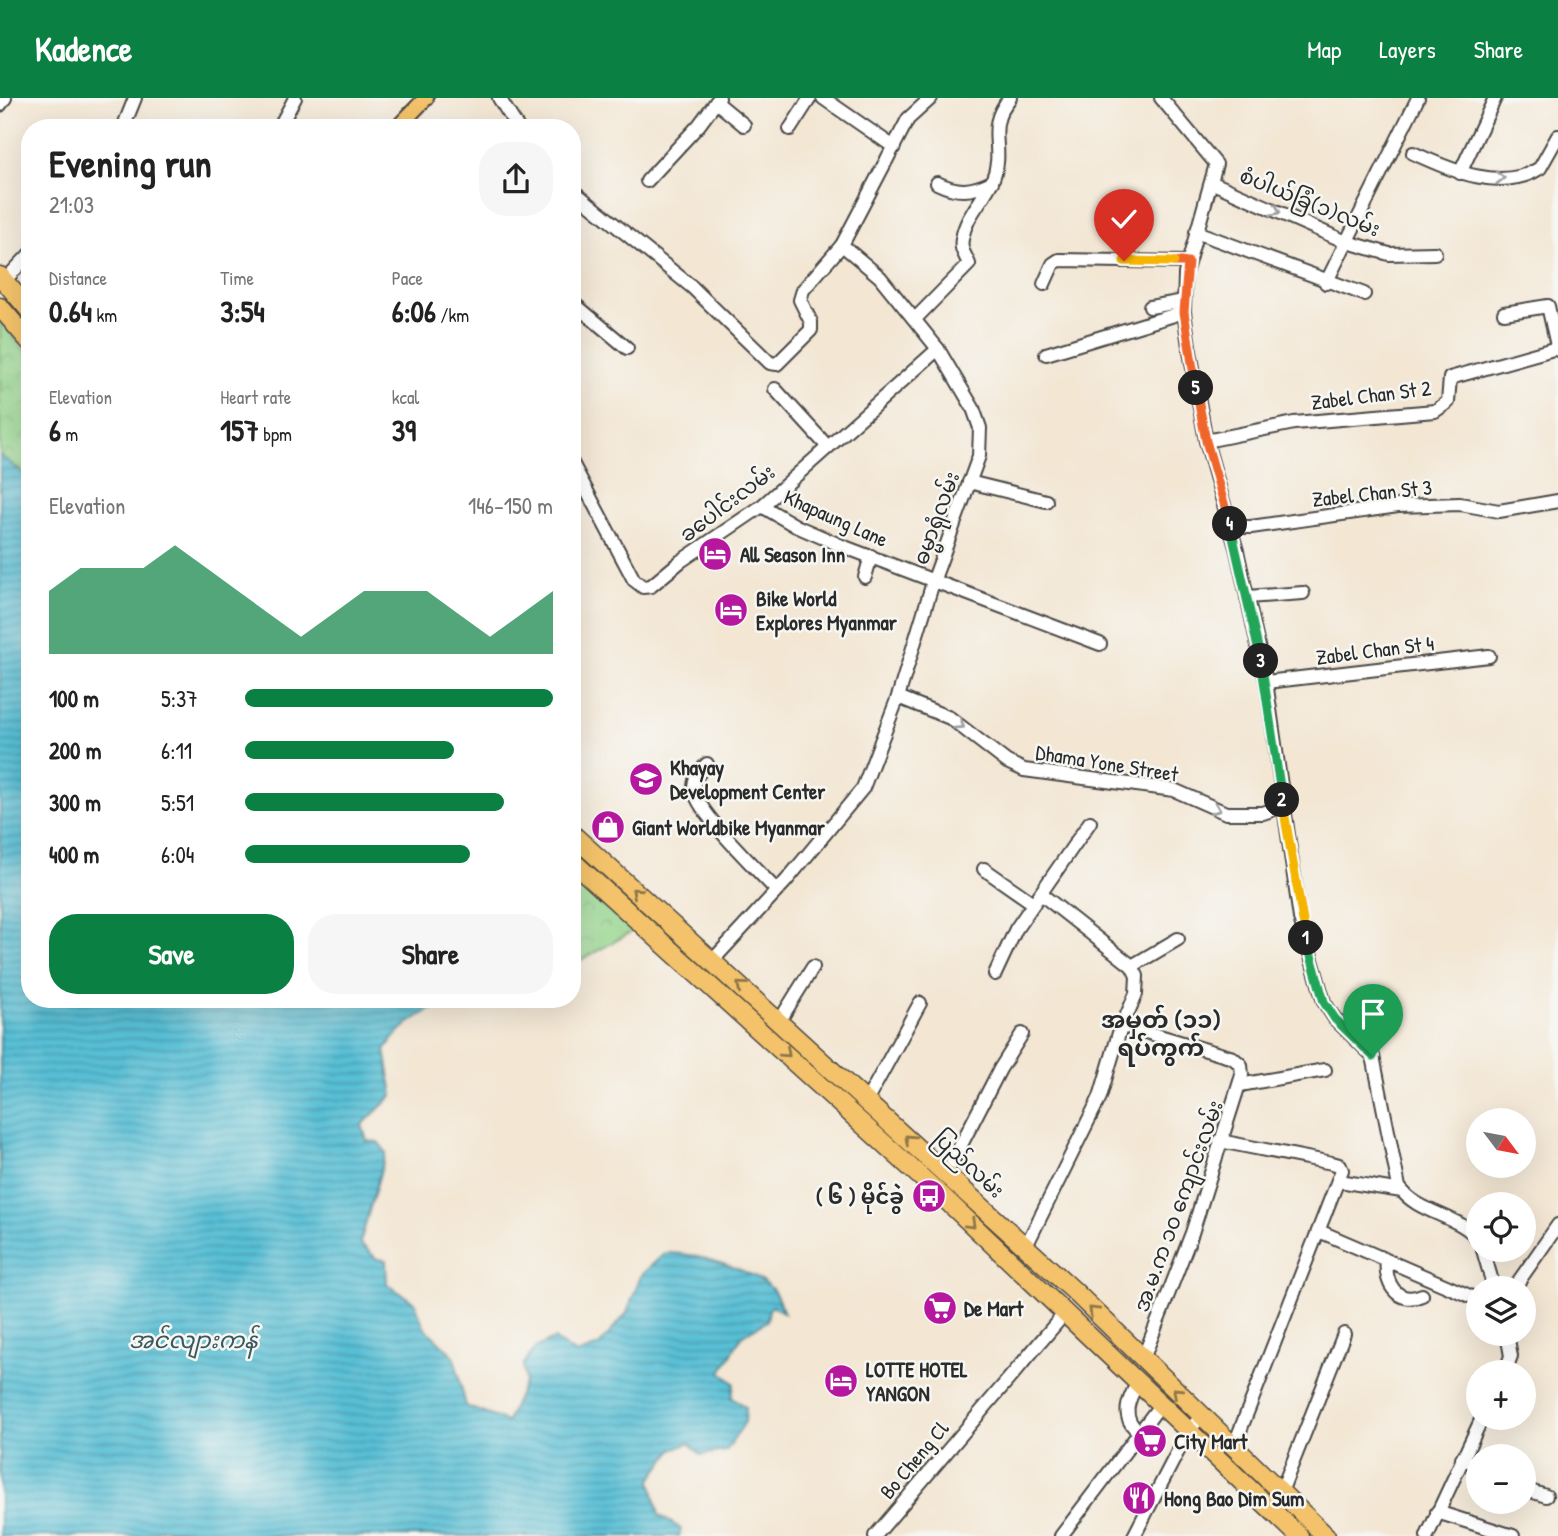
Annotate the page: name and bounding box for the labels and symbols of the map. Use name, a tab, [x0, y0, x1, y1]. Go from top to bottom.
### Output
street label: စံပါယ်ခြံ(၁)လမ်း	[1234, 160, 1385, 246]
one-way arrow	[1495, 170, 1506, 186]
pin	[1094, 189, 1154, 261]
one-way arrow	[1268, 203, 1281, 217]
pin: 5	[1178, 370, 1214, 406]
street label: Zabel Chan St 2	[1309, 373, 1433, 417]
street label: ခပေါင်းလမ်း	[673, 457, 781, 549]
street label: ဓမ္မာရုံလမ်း	[905, 467, 970, 570]
street label: Zabel Chan St 3	[1311, 472, 1433, 514]
street label: Khapaung Lane	[779, 482, 893, 554]
pin: 4	[1212, 506, 1248, 542]
hotel icon: All Season Inn	[696, 535, 734, 573]
place label: All Season Inn	[740, 540, 845, 569]
place label: Bike World Explores Myanmar	[756, 584, 898, 638]
hotel icon: Bike World Explores Myanmar	[712, 591, 750, 629]
street label: Zabel Chan St 4	[1314, 628, 1436, 672]
pin: 3	[1244, 644, 1278, 678]
one-way arrow	[952, 717, 965, 729]
street label: Dhama Yone Street	[1034, 737, 1181, 789]
place label: Khayay Development Center	[670, 753, 826, 807]
school or university icon: Khayay Development Center	[627, 760, 665, 798]
pin: 2	[1264, 782, 1300, 818]
one-way arrow	[1209, 801, 1221, 815]
shop icon: Giant Worldbike Myanmar	[589, 808, 627, 846]
place label: Giant Worldbike Myanmar	[632, 813, 826, 843]
one-way arrow	[631, 888, 644, 900]
pin: 1	[1288, 920, 1324, 956]
one-way arrow	[736, 982, 749, 994]
pin	[1343, 984, 1403, 1056]
district label: အမှတ် (၁၁) ရပ်ကွက်	[1101, 1003, 1221, 1067]
one-way arrow	[778, 1045, 791, 1058]
street label: အ.မ.က ၁၀ ကျောင်းလမ်း	[1125, 1096, 1234, 1317]
north arrow	[1466, 1108, 1536, 1178]
street label: ပြည်လမ်း	[925, 1123, 1012, 1207]
one-way arrow	[904, 1135, 917, 1148]
bus stop icon: ( ၆ ) မိုင်ခွဲ	[910, 1177, 948, 1215]
place label: ( ၆ ) မိုင်ခွဲ	[816, 1181, 904, 1214]
one-way arrow	[963, 1216, 976, 1229]
supermarket icon: De Mart	[921, 1289, 959, 1327]
place label: De Mart	[964, 1294, 1024, 1323]
one-way arrow	[1089, 1307, 1102, 1320]
water label: အင်လျားကန်	[129, 1324, 260, 1359]
place label: LOTTE HOTEL YANGON	[866, 1355, 968, 1408]
hotel icon: LOTTE HOTEL YANGON	[822, 1362, 860, 1400]
one-way arrow	[1173, 1387, 1186, 1400]
street label: Bo Cheng Cl	[873, 1415, 955, 1505]
supermarket icon: City Mart	[1131, 1422, 1169, 1460]
place label: City Mart	[1174, 1427, 1248, 1457]
restaurant icon: Hong Bao Dim Sum	[1120, 1479, 1158, 1517]
place label: Hong Bao Dim Sum	[1164, 1484, 1304, 1514]

